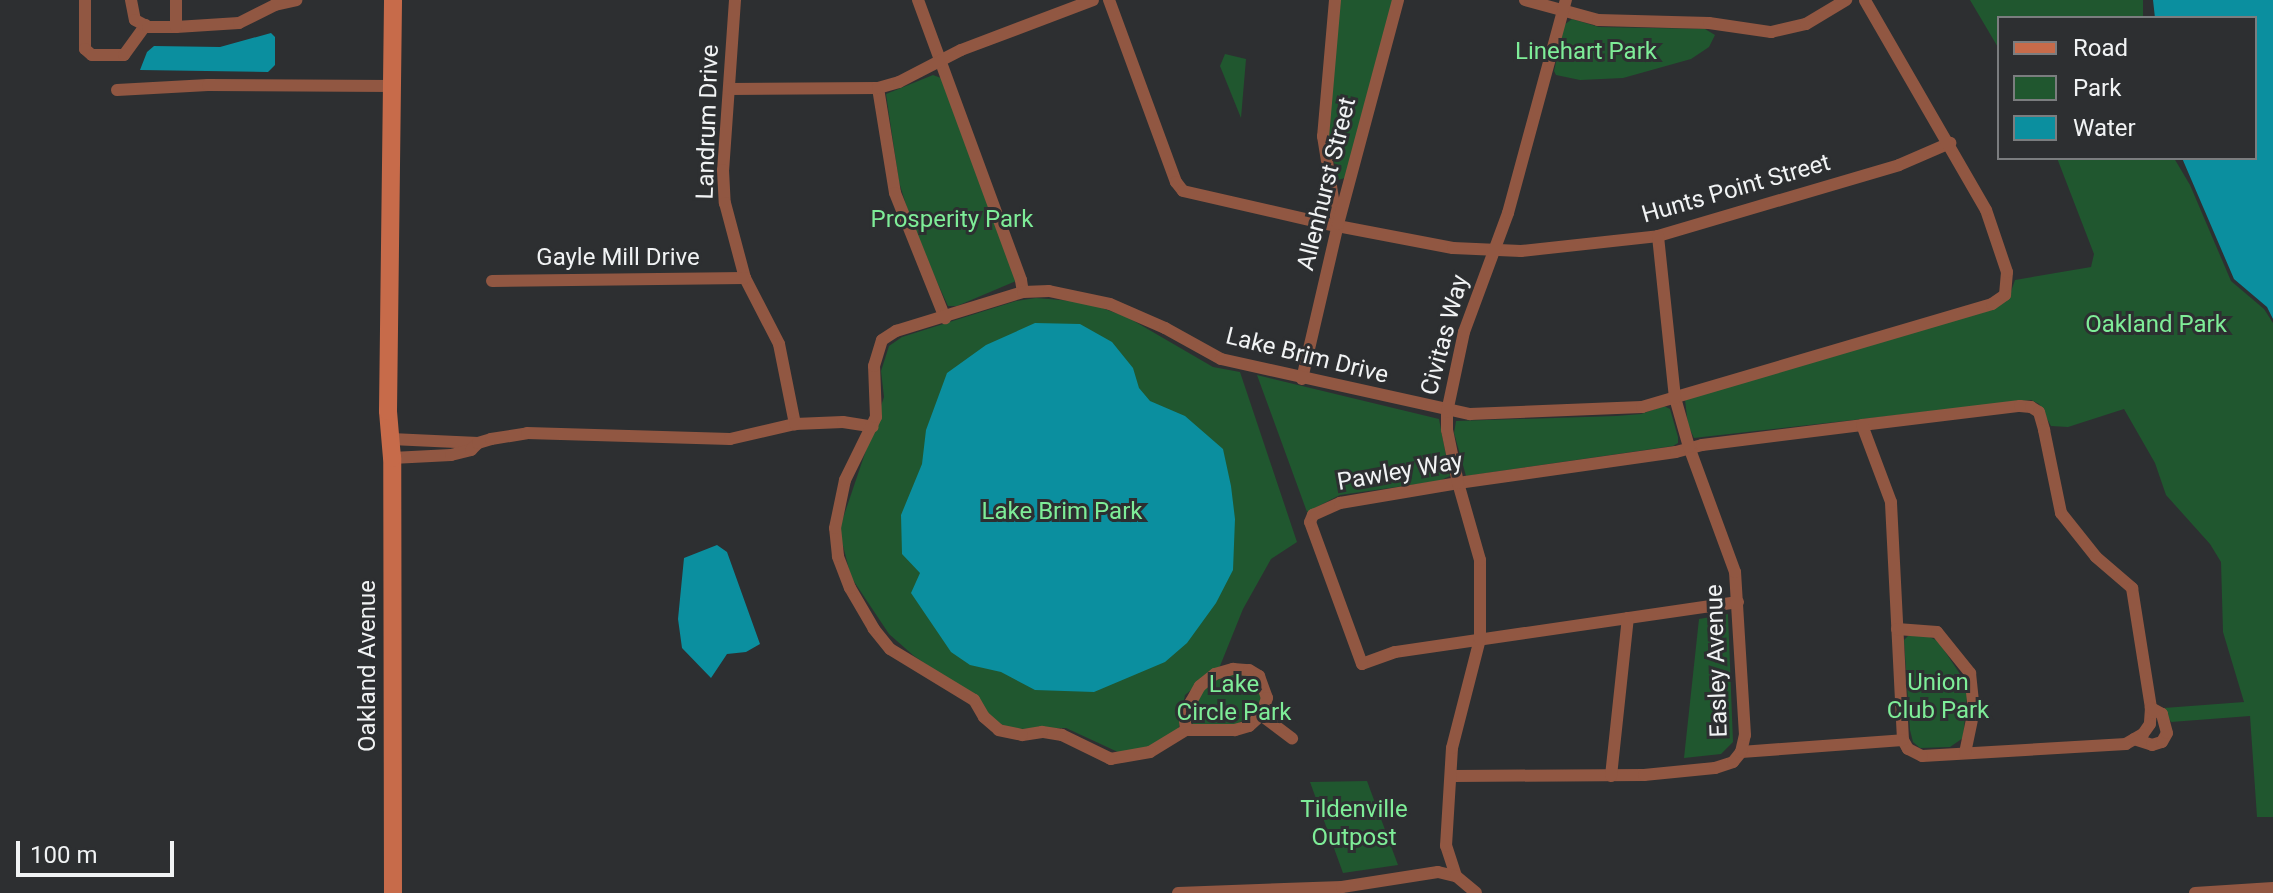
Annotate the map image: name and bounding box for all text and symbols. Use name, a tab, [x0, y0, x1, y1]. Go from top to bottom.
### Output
legend	[1997, 16, 2257, 160]
text: Road	[2073, 34, 2128, 62]
park label: Linehart Park	[1515, 38, 1657, 66]
street label: Landrum Drive	[691, 44, 725, 200]
text: Park	[2073, 74, 2121, 102]
street label: Allenhurst Street	[1292, 94, 1362, 274]
text: Water	[2073, 114, 2136, 142]
street label: Hunts Point Street	[1638, 148, 1834, 230]
park label: Prosperity Park	[871, 206, 1033, 234]
street label: Gayle Mill Drive	[536, 244, 700, 272]
street label: Civitas Way	[1415, 272, 1475, 398]
park label: Oakland Park	[2085, 311, 2227, 339]
street label: Lake Brim Drive	[1223, 322, 1391, 390]
street label: Pawley Way	[1335, 447, 1465, 497]
park label: Lake Brim Park	[982, 498, 1142, 526]
street label: Oakland Avenue	[354, 580, 382, 752]
street label: Easley Avenue	[1700, 584, 1734, 738]
park label: Union Club Park	[1887, 669, 1989, 725]
park label: Lake Circle Park	[1177, 671, 1291, 727]
park label: Tildenville Outpost	[1300, 796, 1408, 852]
scale bar	[20, 825, 178, 875]
text: 100 m	[30, 841, 97, 869]

